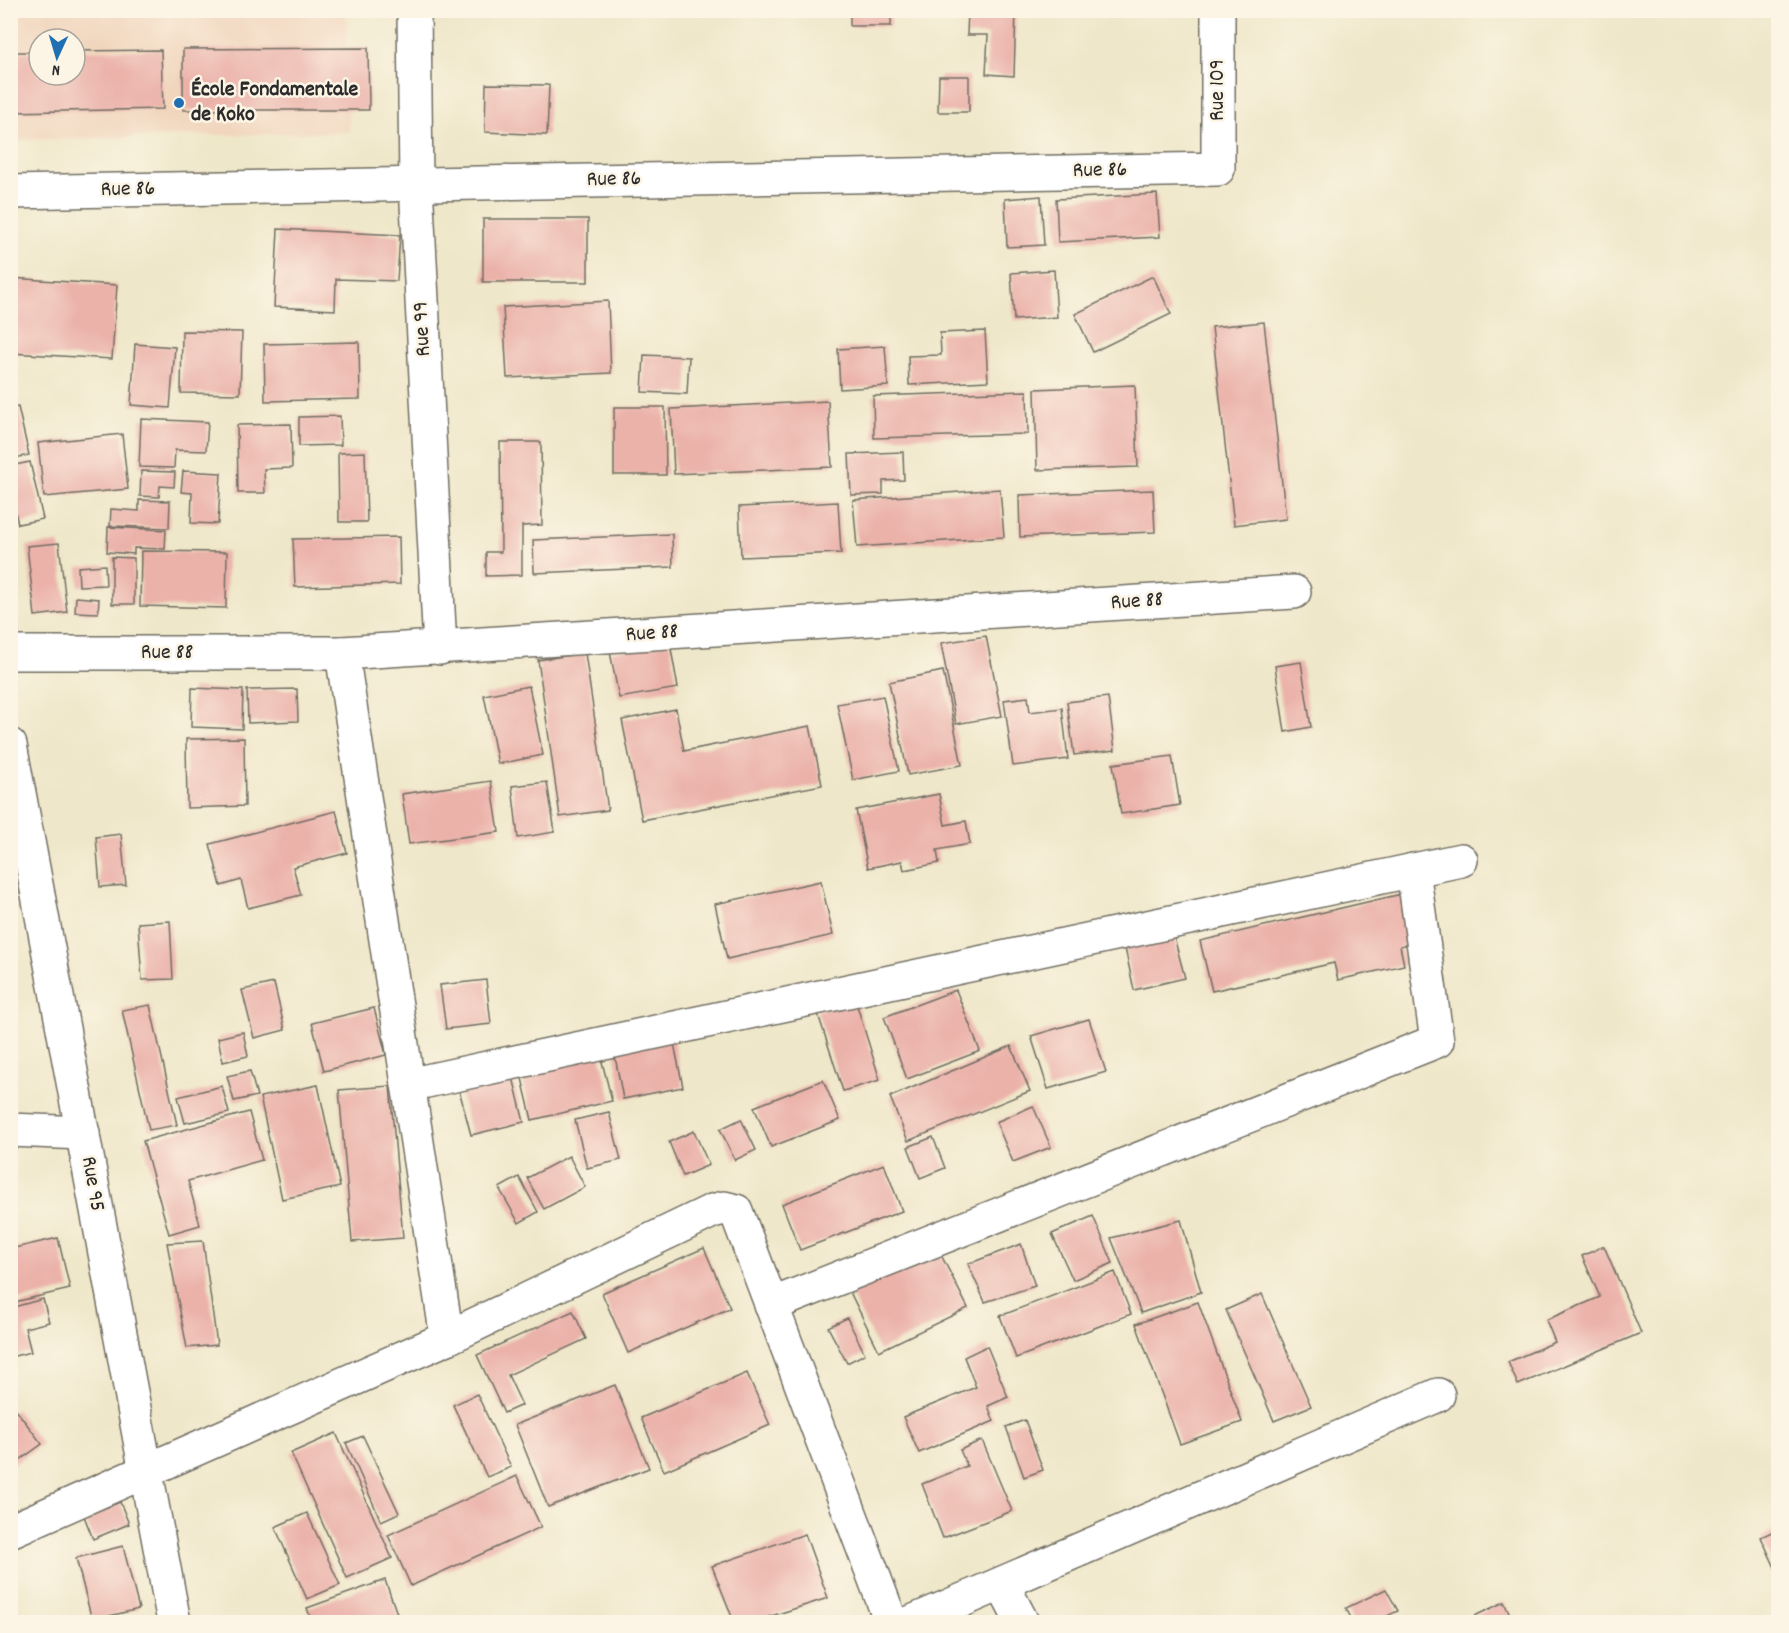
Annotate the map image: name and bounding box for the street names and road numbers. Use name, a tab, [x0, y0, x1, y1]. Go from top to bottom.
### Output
street label: Rue 109	[1203, 59, 1234, 121]
street label: Rue 86	[1072, 155, 1128, 187]
street label: Rue 86	[586, 164, 642, 196]
street label: Rue 86	[100, 174, 156, 206]
street label: Rue 99	[406, 301, 440, 357]
street label: Rue 88	[1110, 585, 1164, 619]
street label: Rue 88	[625, 617, 679, 651]
street label: Rue 88	[141, 638, 193, 669]
street label: Rue 95	[72, 1154, 112, 1214]

